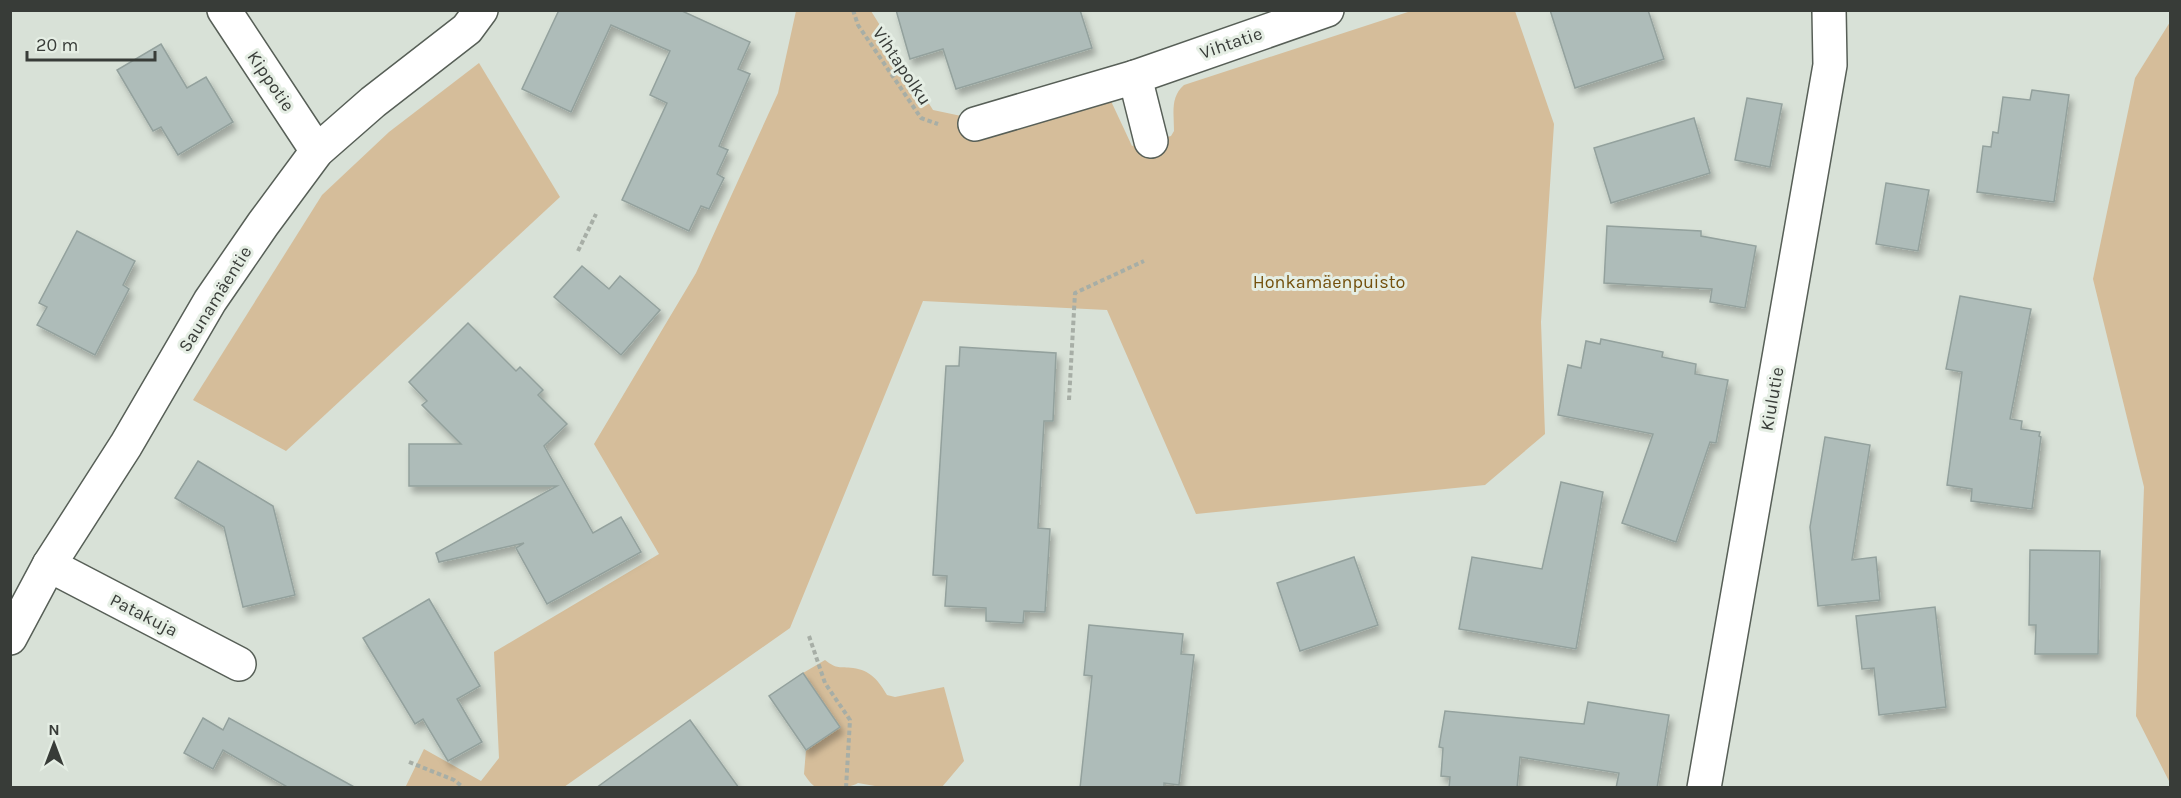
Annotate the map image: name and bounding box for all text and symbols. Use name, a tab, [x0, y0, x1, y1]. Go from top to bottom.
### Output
street label: Vihtatie	[1197, 22, 1265, 64]
street label: Vihtapolku	[868, 23, 936, 109]
scale bar	[27, 24, 154, 62]
text: 20 m	[36, 34, 78, 56]
street label: Kippotie	[243, 46, 299, 116]
street label: Saunamäentie	[174, 242, 256, 356]
park label: Honkamäenpuisto	[1253, 271, 1405, 293]
street label: Kiulutie	[1756, 365, 1788, 433]
street label: Patakuja	[106, 589, 182, 641]
north arrow	[24, 714, 84, 774]
text: N	[48, 720, 60, 739]

